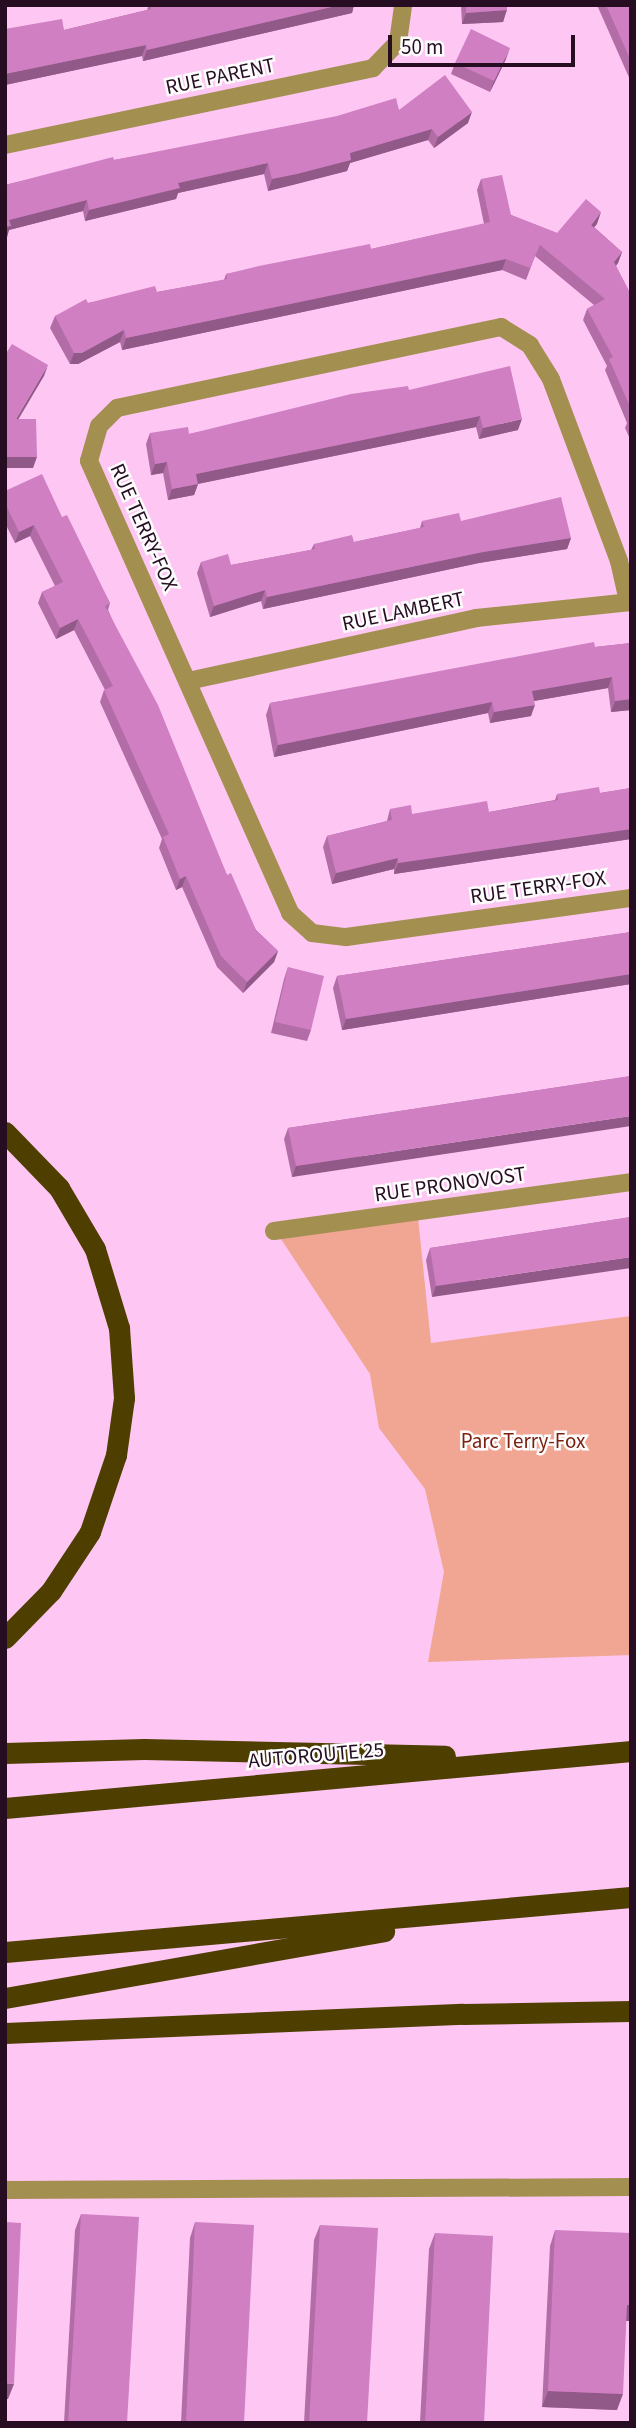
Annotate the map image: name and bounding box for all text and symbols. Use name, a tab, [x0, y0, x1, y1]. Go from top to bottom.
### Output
scale bar	[391, 21, 578, 65]
text: 50 m	[401, 32, 443, 62]
street label: RUE PARENT	[163, 52, 277, 100]
street label: RUE TERRY-FOX	[105, 459, 183, 595]
street label: RUE LAMBERT	[340, 586, 466, 636]
street label: RUE TERRY-FOX	[469, 865, 607, 909]
street label: RUE PRONOVOST	[373, 1161, 527, 1207]
park label: Parc Terry-Fox	[461, 1428, 585, 1454]
street label: AUTOROUTE 25	[247, 1737, 385, 1773]

